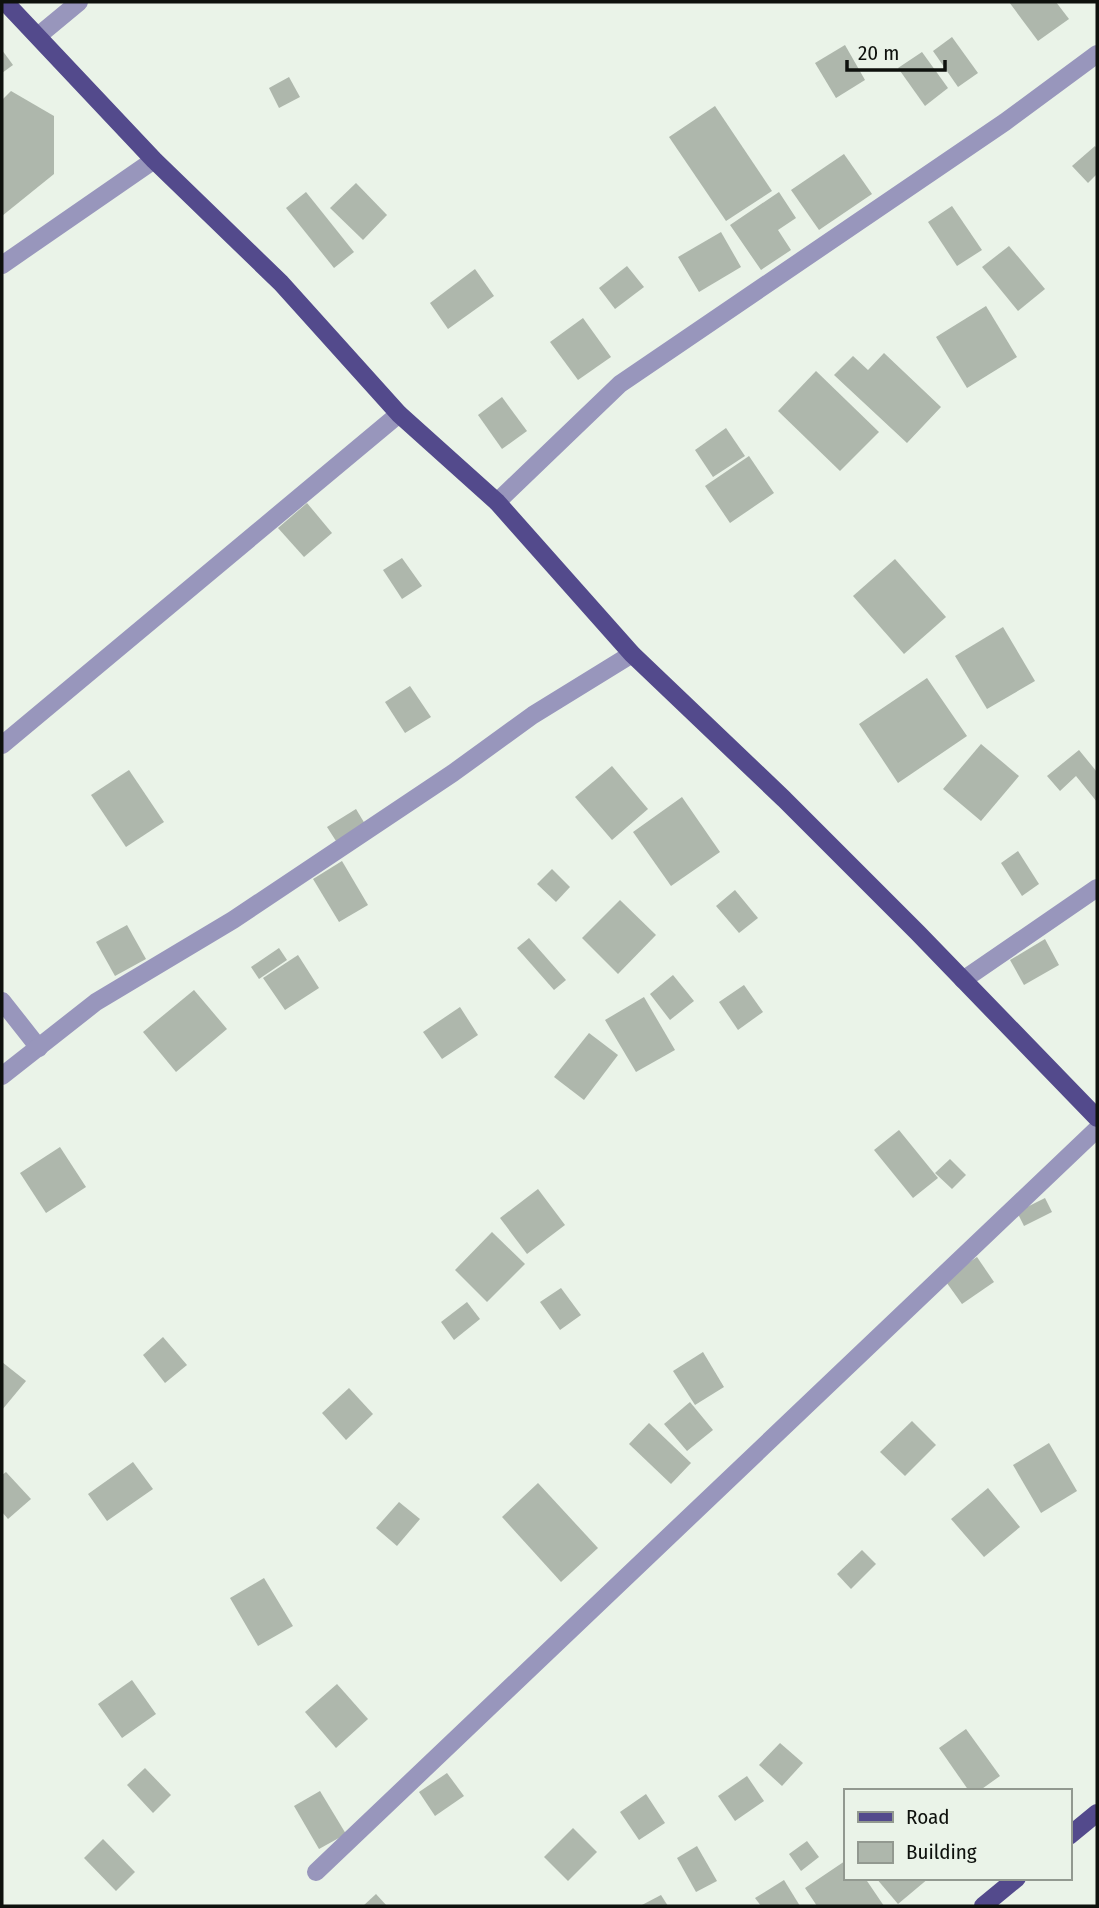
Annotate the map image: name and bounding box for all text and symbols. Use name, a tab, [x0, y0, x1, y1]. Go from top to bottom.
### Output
scale bar	[847, 28, 945, 72]
text: 20 m	[858, 40, 899, 66]
legend	[844, 1789, 1071, 1880]
text: Road	[906, 1804, 950, 1830]
text: Building	[906, 1839, 977, 1865]

